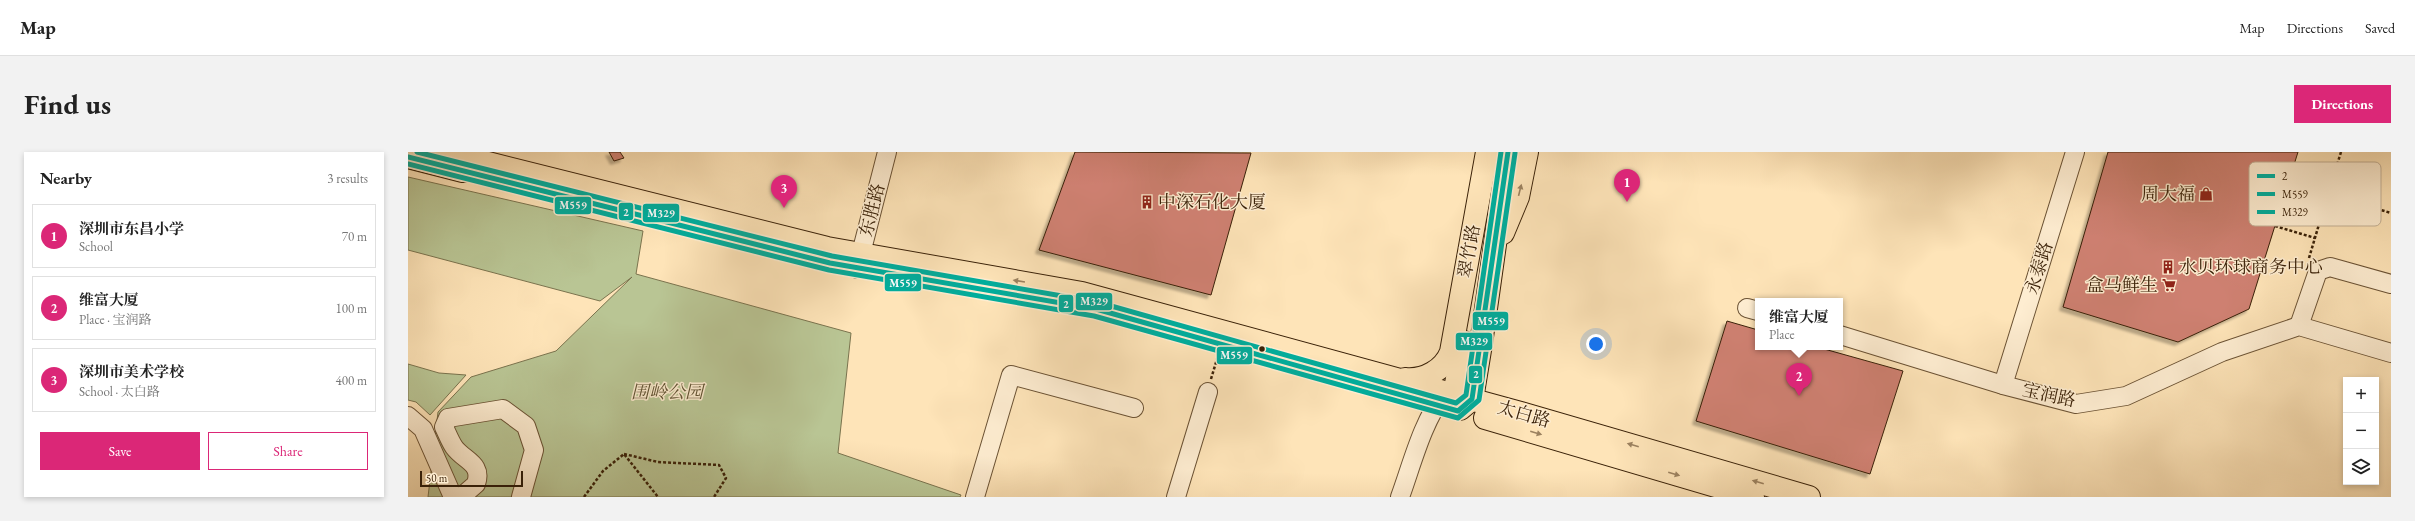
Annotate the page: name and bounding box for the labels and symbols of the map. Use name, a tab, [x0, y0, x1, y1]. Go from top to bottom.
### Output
legend	[2249, 162, 2381, 226]
pin: 1	[1614, 169, 1640, 202]
text: 2	[2282, 169, 2288, 183]
pin: 3	[771, 175, 797, 208]
street label: 东胜路	[854, 181, 889, 239]
place label: 周大福	[2141, 182, 2195, 205]
one-way arrow	[1517, 184, 1523, 197]
shop icon: 周大福	[2198, 186, 2214, 202]
text: M559	[2282, 187, 2308, 201]
place label: 中深石化大厦	[1158, 190, 1266, 213]
building icon: 中深石化大厦	[1139, 194, 1155, 210]
line badge: M559	[554, 196, 592, 215]
text: M559	[559, 198, 587, 212]
line badge: 2	[618, 202, 634, 221]
line badge: M329	[642, 203, 680, 223]
text: 2	[623, 205, 629, 219]
text: M329	[2282, 205, 2308, 219]
text: M329	[647, 206, 675, 220]
street label: 翠竹路	[1452, 222, 1485, 279]
street label: 永泰路	[2020, 239, 2057, 297]
place label: 水贝环球商务中心	[2179, 255, 2323, 278]
building icon: 水贝环球商务中心	[2160, 259, 2176, 275]
line badge: M559	[884, 273, 922, 292]
place label: 盒马鲜生	[2086, 273, 2158, 296]
text: M559	[889, 276, 917, 290]
one-way arrow	[1013, 277, 1025, 283]
supermarket icon: 盒马鲜生	[2161, 277, 2177, 293]
line badge: M329	[1075, 292, 1113, 311]
line badge: 2	[1058, 294, 1074, 313]
text: M329	[1080, 294, 1108, 308]
text: 2	[1063, 297, 1069, 311]
line badge: M559	[1472, 311, 1509, 331]
text: M559	[1477, 314, 1505, 328]
line badge: M329	[1455, 332, 1493, 351]
text: M329	[1460, 334, 1488, 348]
your location	[1586, 334, 1606, 354]
unlabelled marker	[1257, 344, 1267, 354]
line badge: M559	[1216, 346, 1253, 365]
text: M559	[1220, 348, 1248, 362]
pin: 2	[1786, 363, 1812, 396]
line badge: 2	[1468, 365, 1483, 384]
text: 2	[1473, 367, 1479, 381]
street label: 宝润路	[2020, 378, 2078, 411]
park label: 围岭公园	[631, 380, 706, 403]
street label: 太白路	[1495, 395, 1553, 432]
one-way arrow	[1530, 430, 1542, 436]
one-way arrow	[1627, 442, 1639, 448]
scale bar	[420, 469, 523, 488]
one-way arrow	[1668, 471, 1680, 477]
one-way arrow	[1752, 479, 1764, 485]

